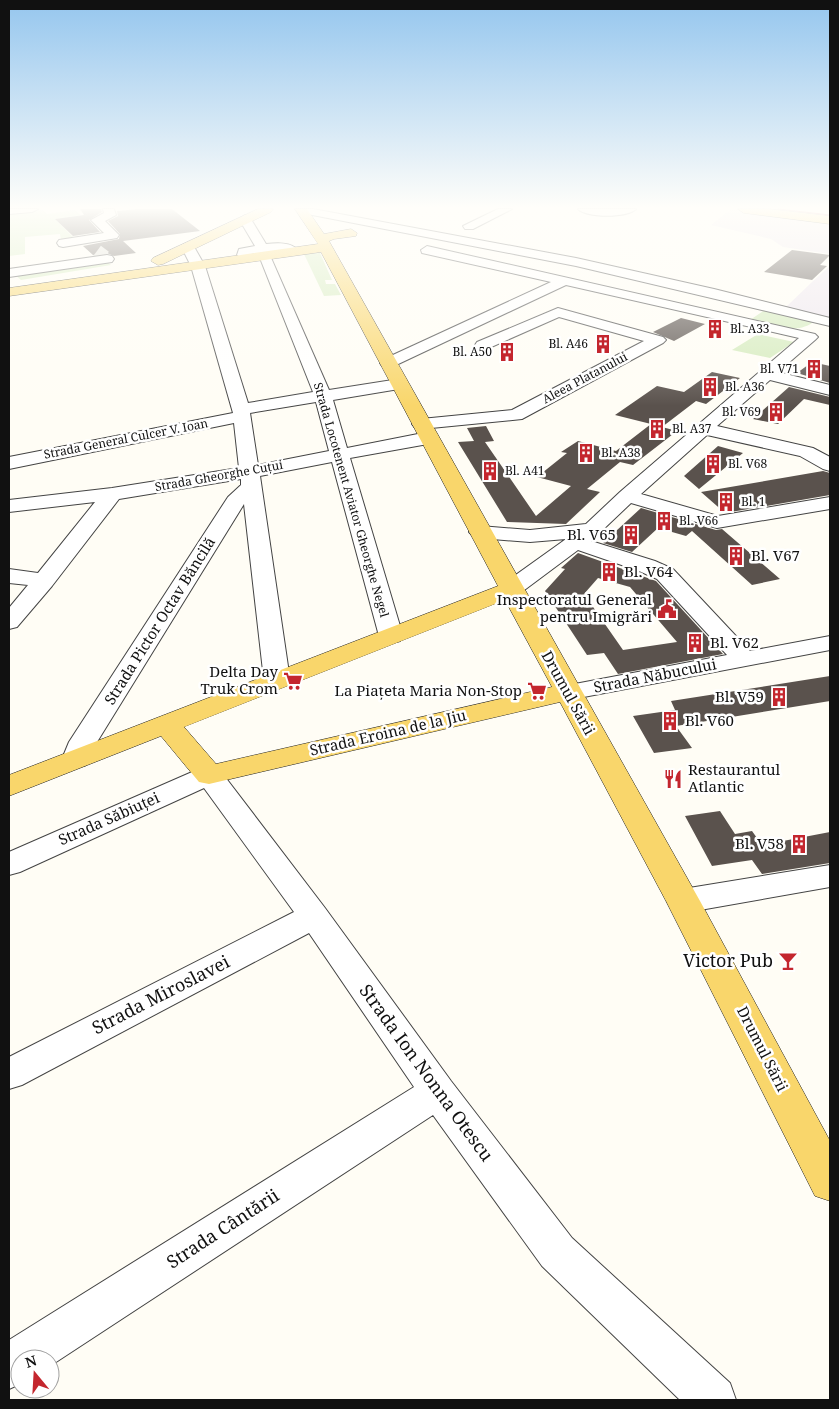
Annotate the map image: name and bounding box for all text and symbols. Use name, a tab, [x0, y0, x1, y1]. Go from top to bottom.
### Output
building icon: Bl. A33	[704, 318, 726, 340]
place label: Bl. A33	[730, 320, 770, 337]
building icon: Bl. A46	[592, 333, 614, 355]
place label: Bl. A46	[548, 335, 588, 352]
building icon: Bl. A50	[496, 341, 518, 363]
place label: Bl. A50	[452, 343, 492, 360]
street label: Aleea Platanului	[539, 348, 630, 407]
building icon: Bl. V71	[803, 358, 825, 380]
place label: Bl. V71	[760, 360, 799, 377]
building icon: Bl. A36	[699, 376, 721, 398]
place label: Bl. A36	[725, 378, 765, 395]
street label: Strada Locotenent Aviator Gheorghe Negel	[310, 381, 393, 619]
building icon: Bl. V69	[765, 401, 787, 423]
place label: Bl. V69	[722, 403, 761, 420]
street label: Strada General Culcer V. Ioan	[42, 414, 210, 463]
building icon: Bl. A37	[646, 418, 668, 440]
place label: Bl. A37	[672, 420, 712, 437]
building icon: Bl. A38	[575, 442, 597, 464]
place label: Bl. A38	[601, 444, 641, 461]
building icon: Bl. V68	[702, 453, 724, 475]
place label: Bl. V68	[728, 455, 767, 472]
street label: Strada Gheorghe Cuțui	[154, 456, 284, 495]
building icon: Bl. A41	[479, 460, 501, 482]
place label: Bl. A41	[505, 462, 545, 479]
building icon: Bl. 1	[715, 491, 737, 513]
place label: Bl. 1	[741, 493, 765, 510]
building icon: Bl. V66	[653, 510, 675, 532]
place label: Bl. V66	[679, 512, 718, 529]
place label: Bl. V65	[567, 524, 616, 544]
building icon: Bl. V65	[620, 524, 642, 546]
street label: Strada Pictor Octav Băncilă	[99, 533, 219, 708]
building icon: Bl. V67	[725, 545, 747, 567]
place label: Bl. V67	[751, 545, 800, 565]
building icon: Bl. V64	[598, 561, 620, 583]
place label: Bl. V64	[624, 561, 674, 581]
place label: Inspectoratul General pentru Imigrări	[497, 589, 652, 626]
public building icon: Inspectoratul General pentru Imigrări	[656, 598, 678, 620]
building icon: Bl. V62	[684, 632, 706, 654]
place label: Bl. V62	[710, 632, 759, 652]
street label: Drumul Sării	[538, 647, 600, 738]
street label: Strada Năbucului	[592, 653, 718, 697]
place label: Delta Day Truk Crom	[200, 661, 279, 698]
supermarket icon: Delta Day Truk Crom	[282, 670, 304, 692]
place label: La Piațeta Maria Non-Stop	[335, 680, 522, 700]
supermarket icon: La Piațeta Maria Non-Stop	[526, 680, 548, 702]
place label: Bl. V59	[715, 686, 764, 706]
building icon: Bl. V59	[768, 686, 790, 708]
street label: Strada Eroina de la Jiu	[308, 704, 468, 760]
building icon: Bl. V60	[659, 710, 681, 732]
place label: Bl. V60	[685, 710, 734, 730]
place label: Restaurantul Atlantic	[688, 759, 781, 796]
restaurant icon: Restaurantul Atlantic	[662, 768, 684, 790]
street label: Strada Săbiuței	[55, 787, 162, 849]
place label: Bl. V58	[735, 833, 784, 853]
building icon: Bl. V58	[788, 833, 810, 855]
place label: Victor Pub	[683, 948, 773, 972]
street label: Strada Miroslavei	[88, 949, 234, 1039]
bar icon: Victor Pub	[777, 950, 799, 972]
street label: Strada Ion Nonna Otescu	[354, 979, 500, 1166]
street label: Drumul Sării	[733, 1003, 793, 1095]
street label: Strada Cântării	[162, 1183, 283, 1273]
north arrow	[10, 1349, 60, 1399]
text: N	[23, 1350, 39, 1372]

